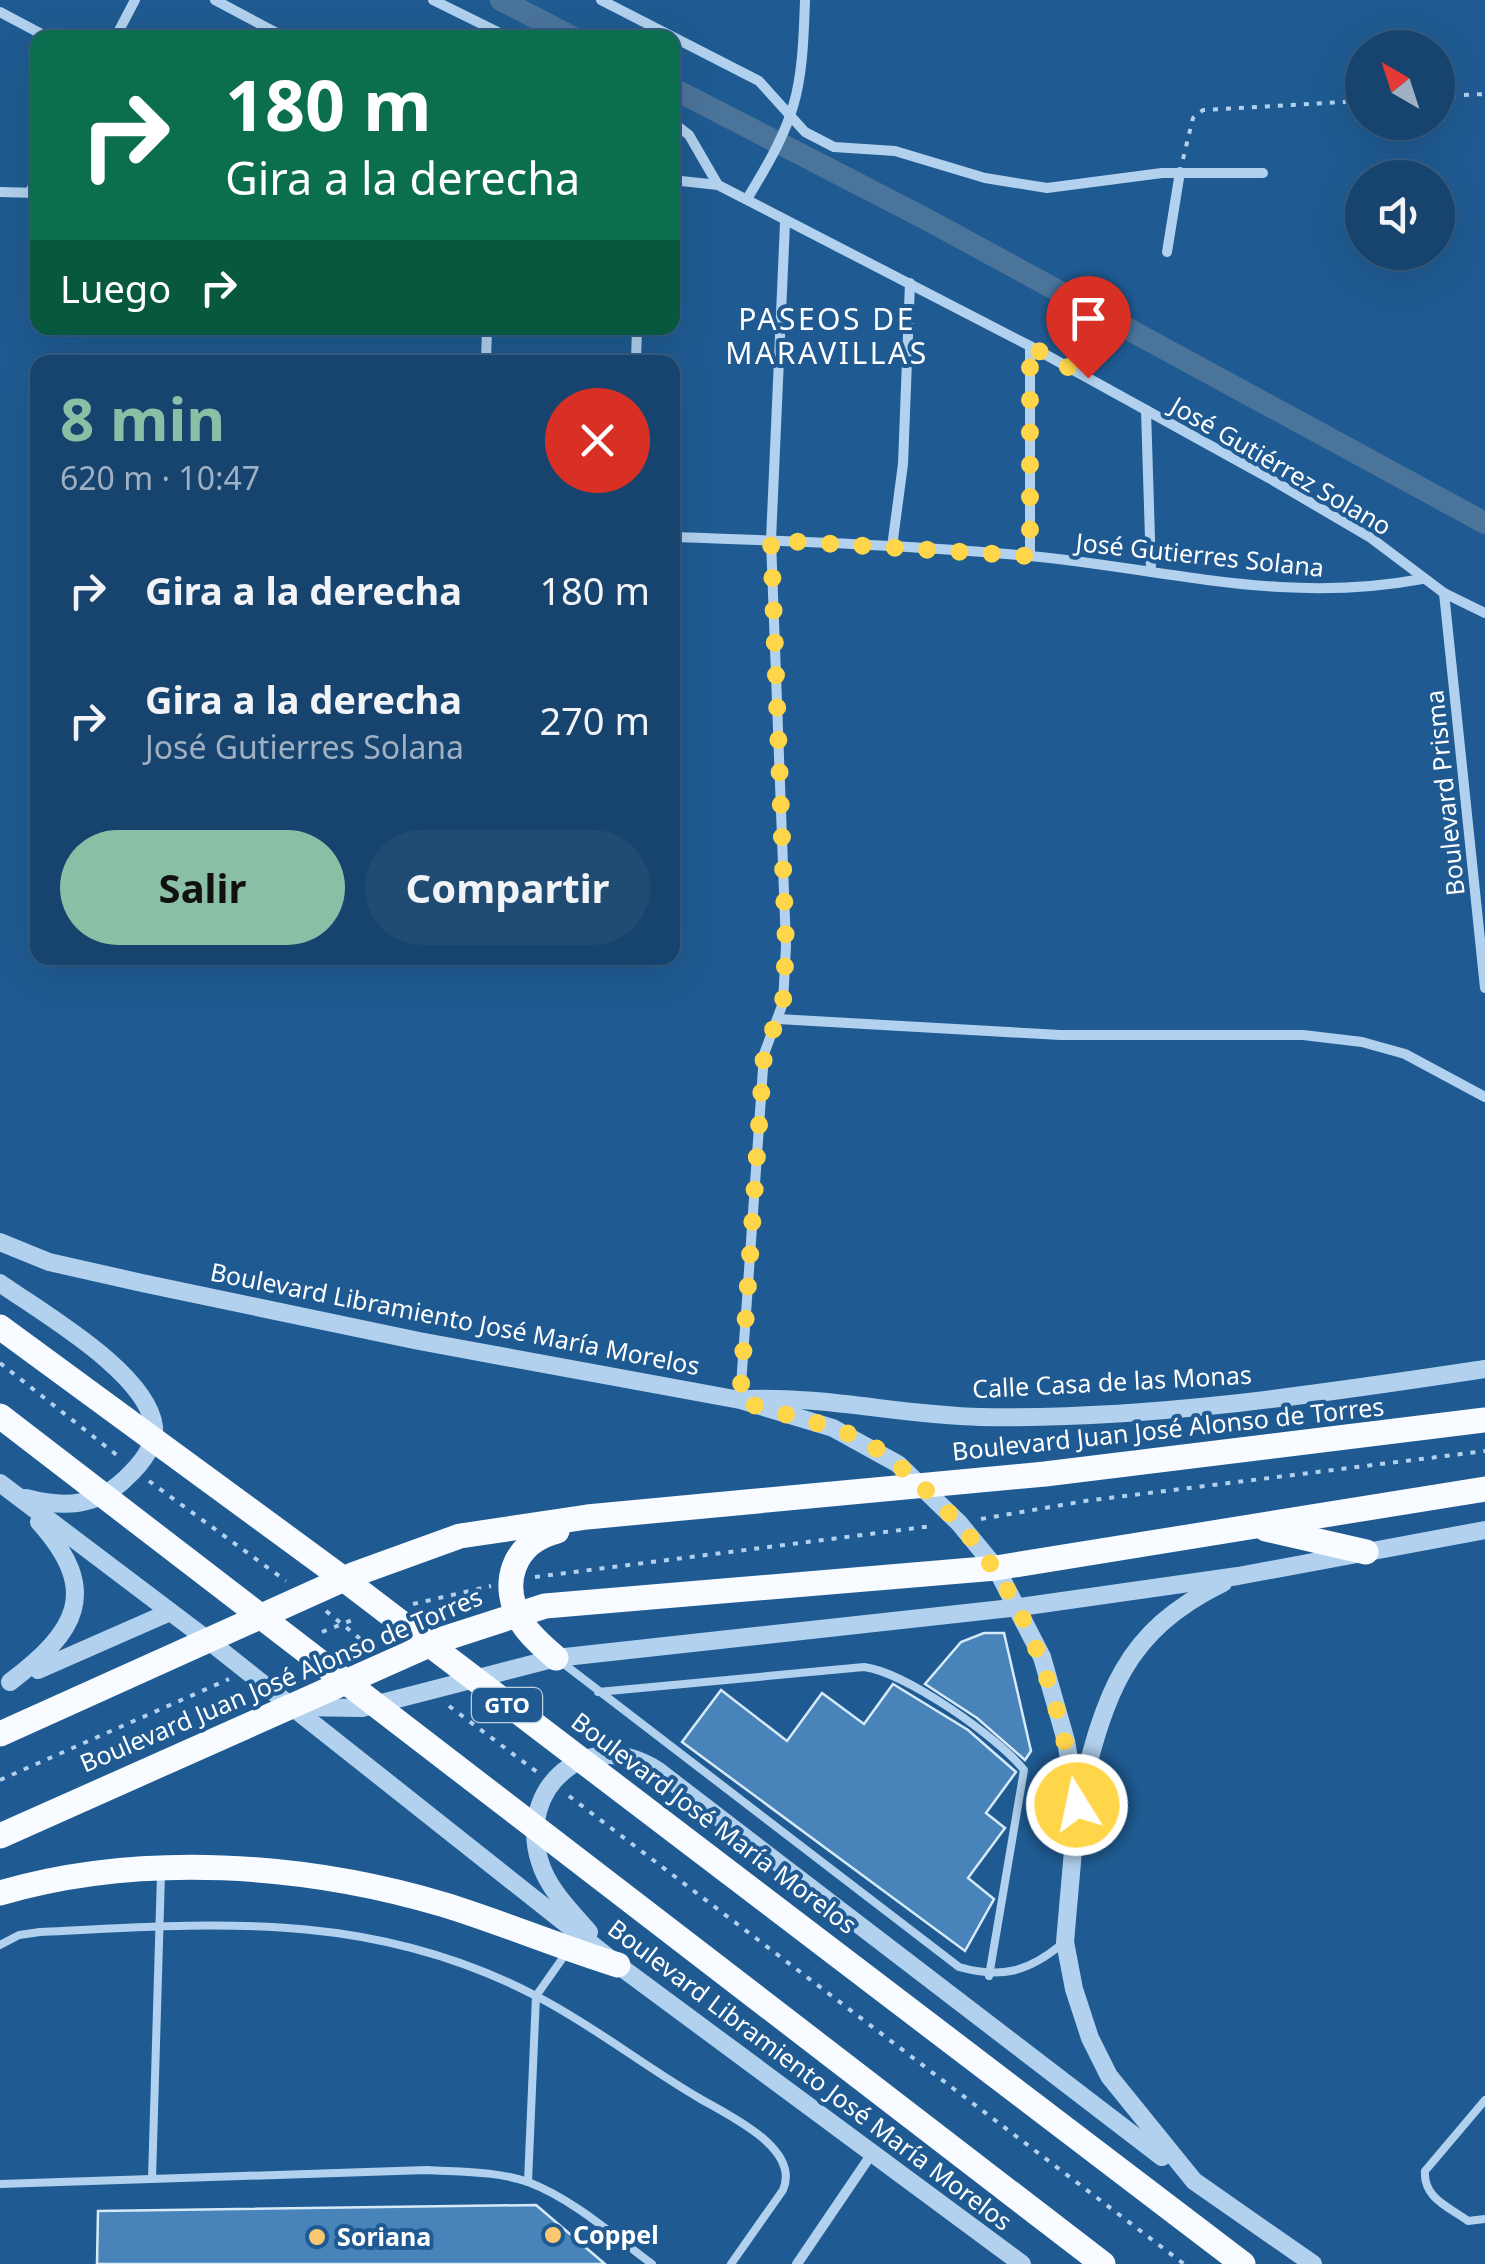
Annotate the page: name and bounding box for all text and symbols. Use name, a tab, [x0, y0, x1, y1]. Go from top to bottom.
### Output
north arrow	[1345, 30, 1455, 140]
map controls	[1345, 30, 1455, 270]
text: 180 m	[225, 56, 432, 152]
icon: right	[60, 70, 190, 200]
text: Gira a la derecha	[225, 147, 580, 208]
button: sound	[1345, 160, 1455, 270]
icon: right	[191, 260, 246, 315]
text: Luego	[60, 262, 171, 314]
pin	[1046, 276, 1131, 379]
icon: arrive	[1061, 291, 1116, 346]
district label: PASEOS DE MARAVILLAS	[725, 298, 929, 373]
text: 8 min	[60, 377, 225, 459]
street label: José Gutiérrez Solano	[1163, 387, 1398, 542]
button: close	[545, 388, 650, 493]
text: 620 m · 10:47	[60, 456, 260, 499]
street label: José Gutierres Solana	[1072, 524, 1326, 584]
icon: right	[60, 563, 115, 618]
text: Gira a la derecha	[145, 564, 462, 616]
text: 180 m	[539, 564, 650, 616]
text: Gira a la derecha	[145, 673, 462, 725]
street label: Boulevard Prisma	[1416, 689, 1472, 898]
icon: right	[60, 693, 115, 748]
text: 270 m	[539, 694, 650, 746]
text: José Gutierres Solana	[145, 725, 464, 768]
button: Salir	[60, 830, 345, 945]
button: Compartir	[365, 830, 650, 945]
street label: Boulevard Libramiento José María Morelos	[208, 1254, 703, 1382]
street label: Calle Casa de las Monas	[971, 1357, 1253, 1405]
street label: Boulevard Juan José Alonso de Torres	[950, 1388, 1386, 1468]
street label: Boulevard Juan José Alonso de Torres	[74, 1579, 487, 1780]
road number: GTO	[472, 1688, 542, 1722]
street label: Boulevard José María Morelos	[565, 1704, 864, 1941]
position arrow	[1025, 1753, 1129, 1857]
street label: Boulevard Libramiento José María Morelos	[602, 1911, 1020, 2238]
place label: Coppel	[573, 2217, 659, 2251]
place label: Soriana	[337, 2219, 431, 2253]
marker: Coppel	[542, 2224, 564, 2246]
marker: Soriana	[306, 2226, 328, 2248]

